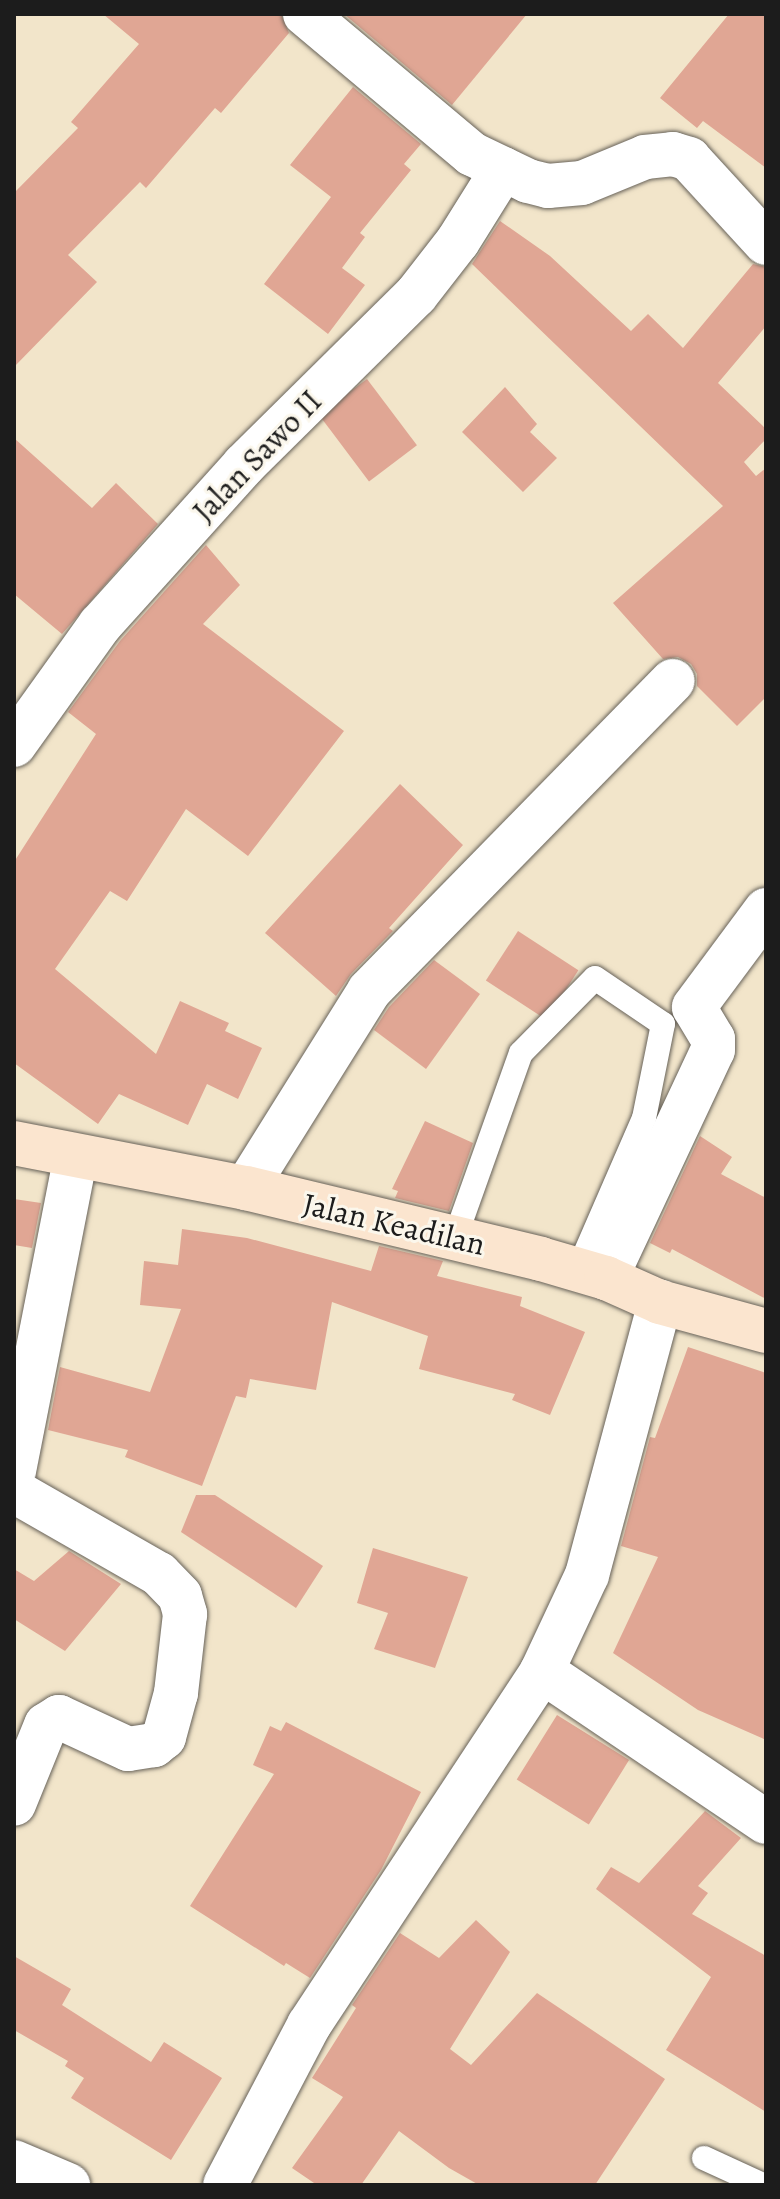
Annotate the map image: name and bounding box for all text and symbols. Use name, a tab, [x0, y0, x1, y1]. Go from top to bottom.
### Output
street label: Jalan Sawo II	[184, 382, 330, 530]
street label: Jalan Keadilan	[299, 1184, 489, 1264]

